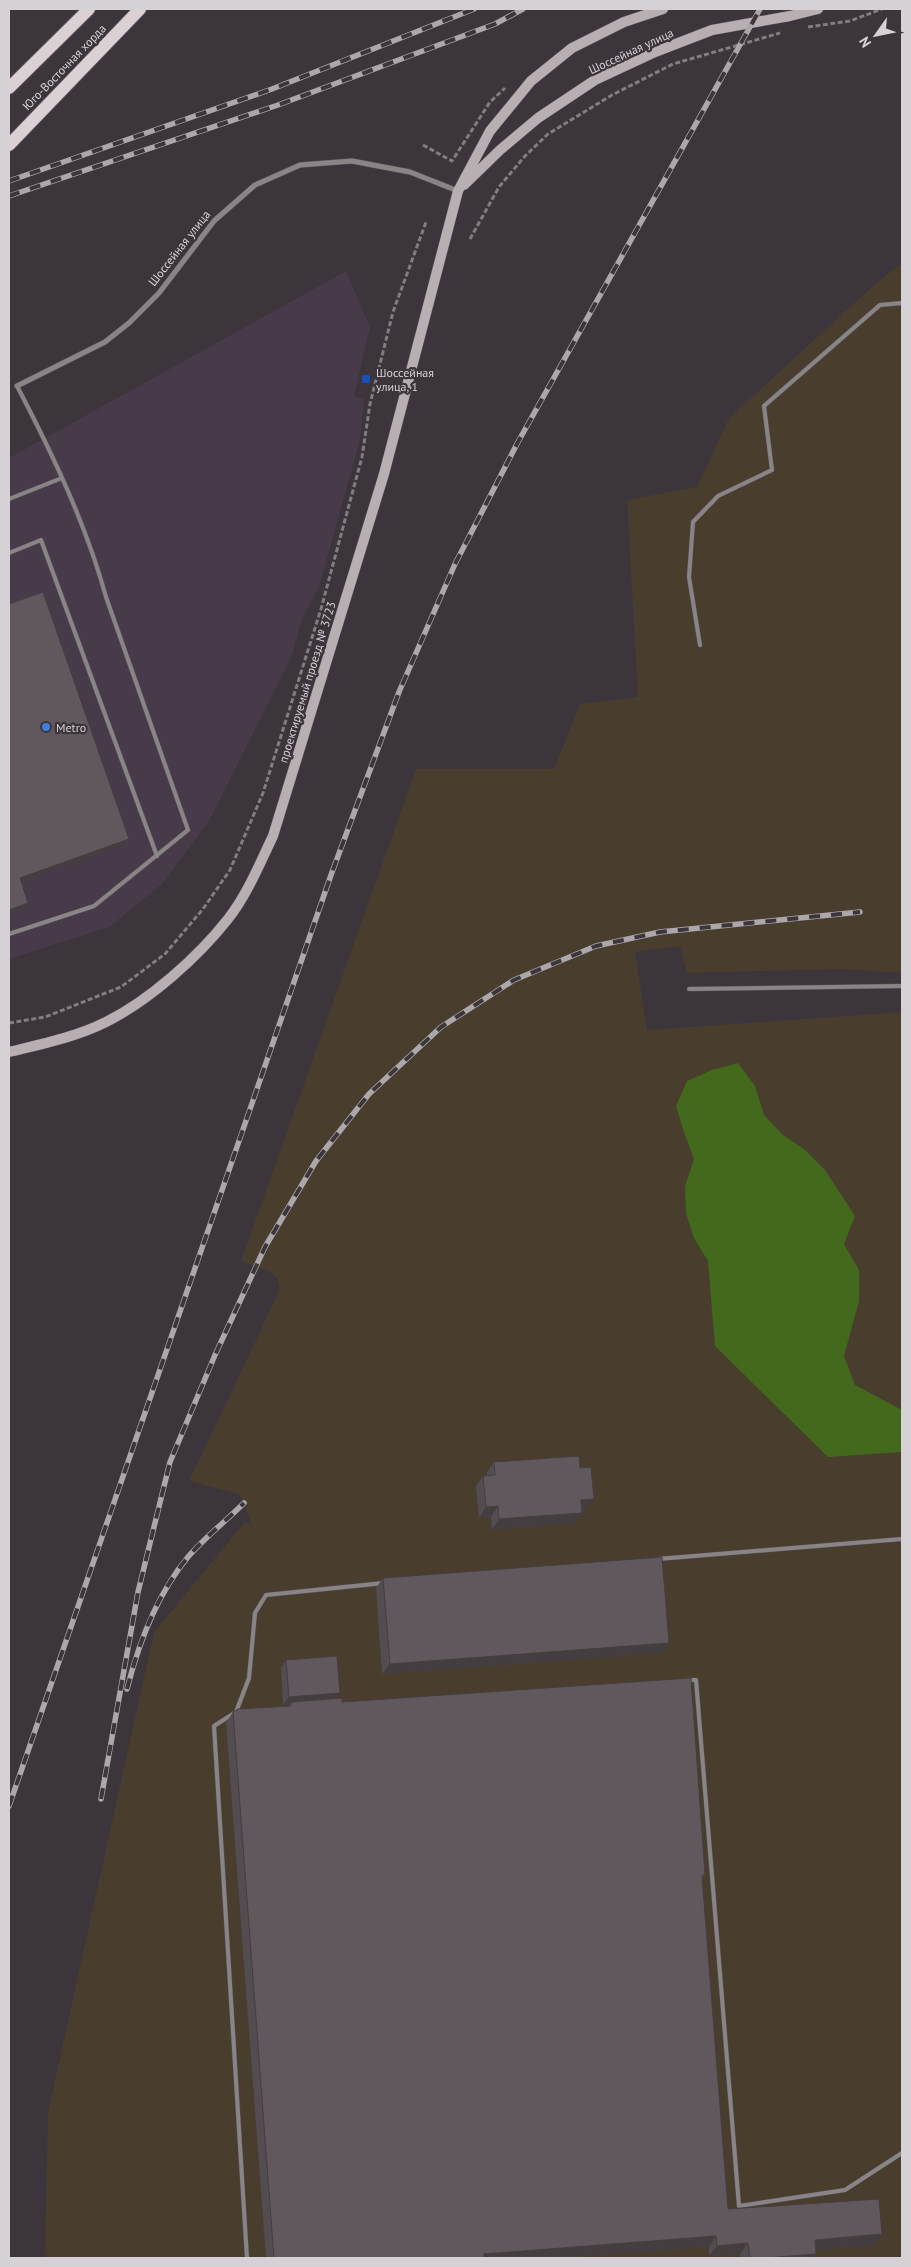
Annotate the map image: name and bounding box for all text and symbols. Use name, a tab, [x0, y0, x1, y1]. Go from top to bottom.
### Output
north arrow	[851, 10, 901, 60]
street label: Юго-Восточная хорда	[19, 21, 109, 113]
street label: Шоссейная улица	[586, 25, 676, 77]
text: N	[855, 33, 875, 51]
street label: Шоссейная улица	[145, 207, 213, 289]
place label: Шоссейная улица, 1	[376, 365, 434, 394]
marker: Шоссейная улица, 1	[360, 373, 372, 385]
street label: проектируемый проезд № 3723	[275, 599, 339, 765]
place label: Metro	[56, 720, 86, 735]
marker: Metro	[40, 721, 52, 733]

